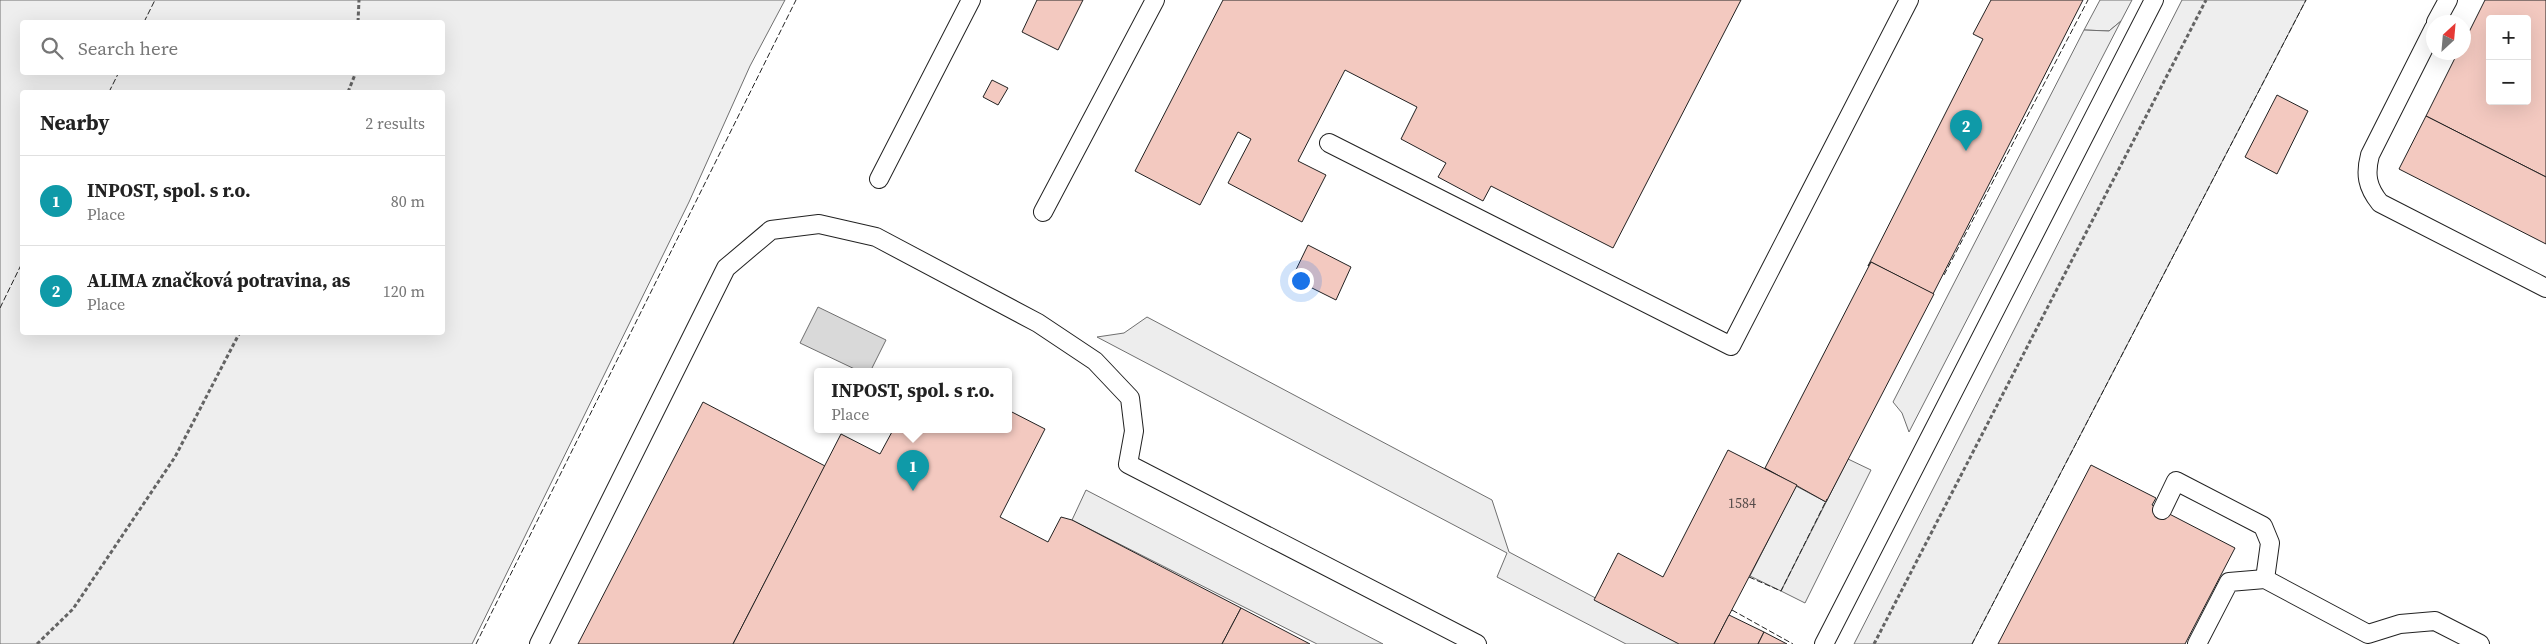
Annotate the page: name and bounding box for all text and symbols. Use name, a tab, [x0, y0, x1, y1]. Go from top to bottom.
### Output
north arrow	[2426, 15, 2471, 60]
map controls	[2486, 15, 2531, 105]
button: +	[2486, 15, 2531, 60]
search box	[20, 20, 445, 75]
icon: search	[38, 34, 66, 62]
text: Search here	[78, 35, 178, 61]
button: −	[2486, 60, 2531, 105]
text: Nearby	[40, 108, 110, 137]
pin: 2	[1950, 110, 1982, 151]
text: 2 results	[365, 112, 425, 134]
text: INPOST, spol. s r.o.	[87, 177, 251, 203]
text: 1	[52, 190, 60, 212]
text: 80 m	[391, 190, 425, 212]
text: Place	[87, 203, 125, 225]
text: ALIMA značková potravina, as	[87, 267, 350, 293]
your location	[1288, 268, 1314, 294]
text: 2	[52, 280, 60, 302]
text: 120 m	[383, 280, 425, 302]
text: Place	[87, 293, 125, 315]
popup	[814, 368, 1012, 433]
text: INPOST, spol. s r.o.	[831, 377, 995, 403]
text: Place	[831, 403, 869, 425]
pin: 1	[897, 450, 929, 491]
house number: 1584	[1728, 493, 1756, 513]

